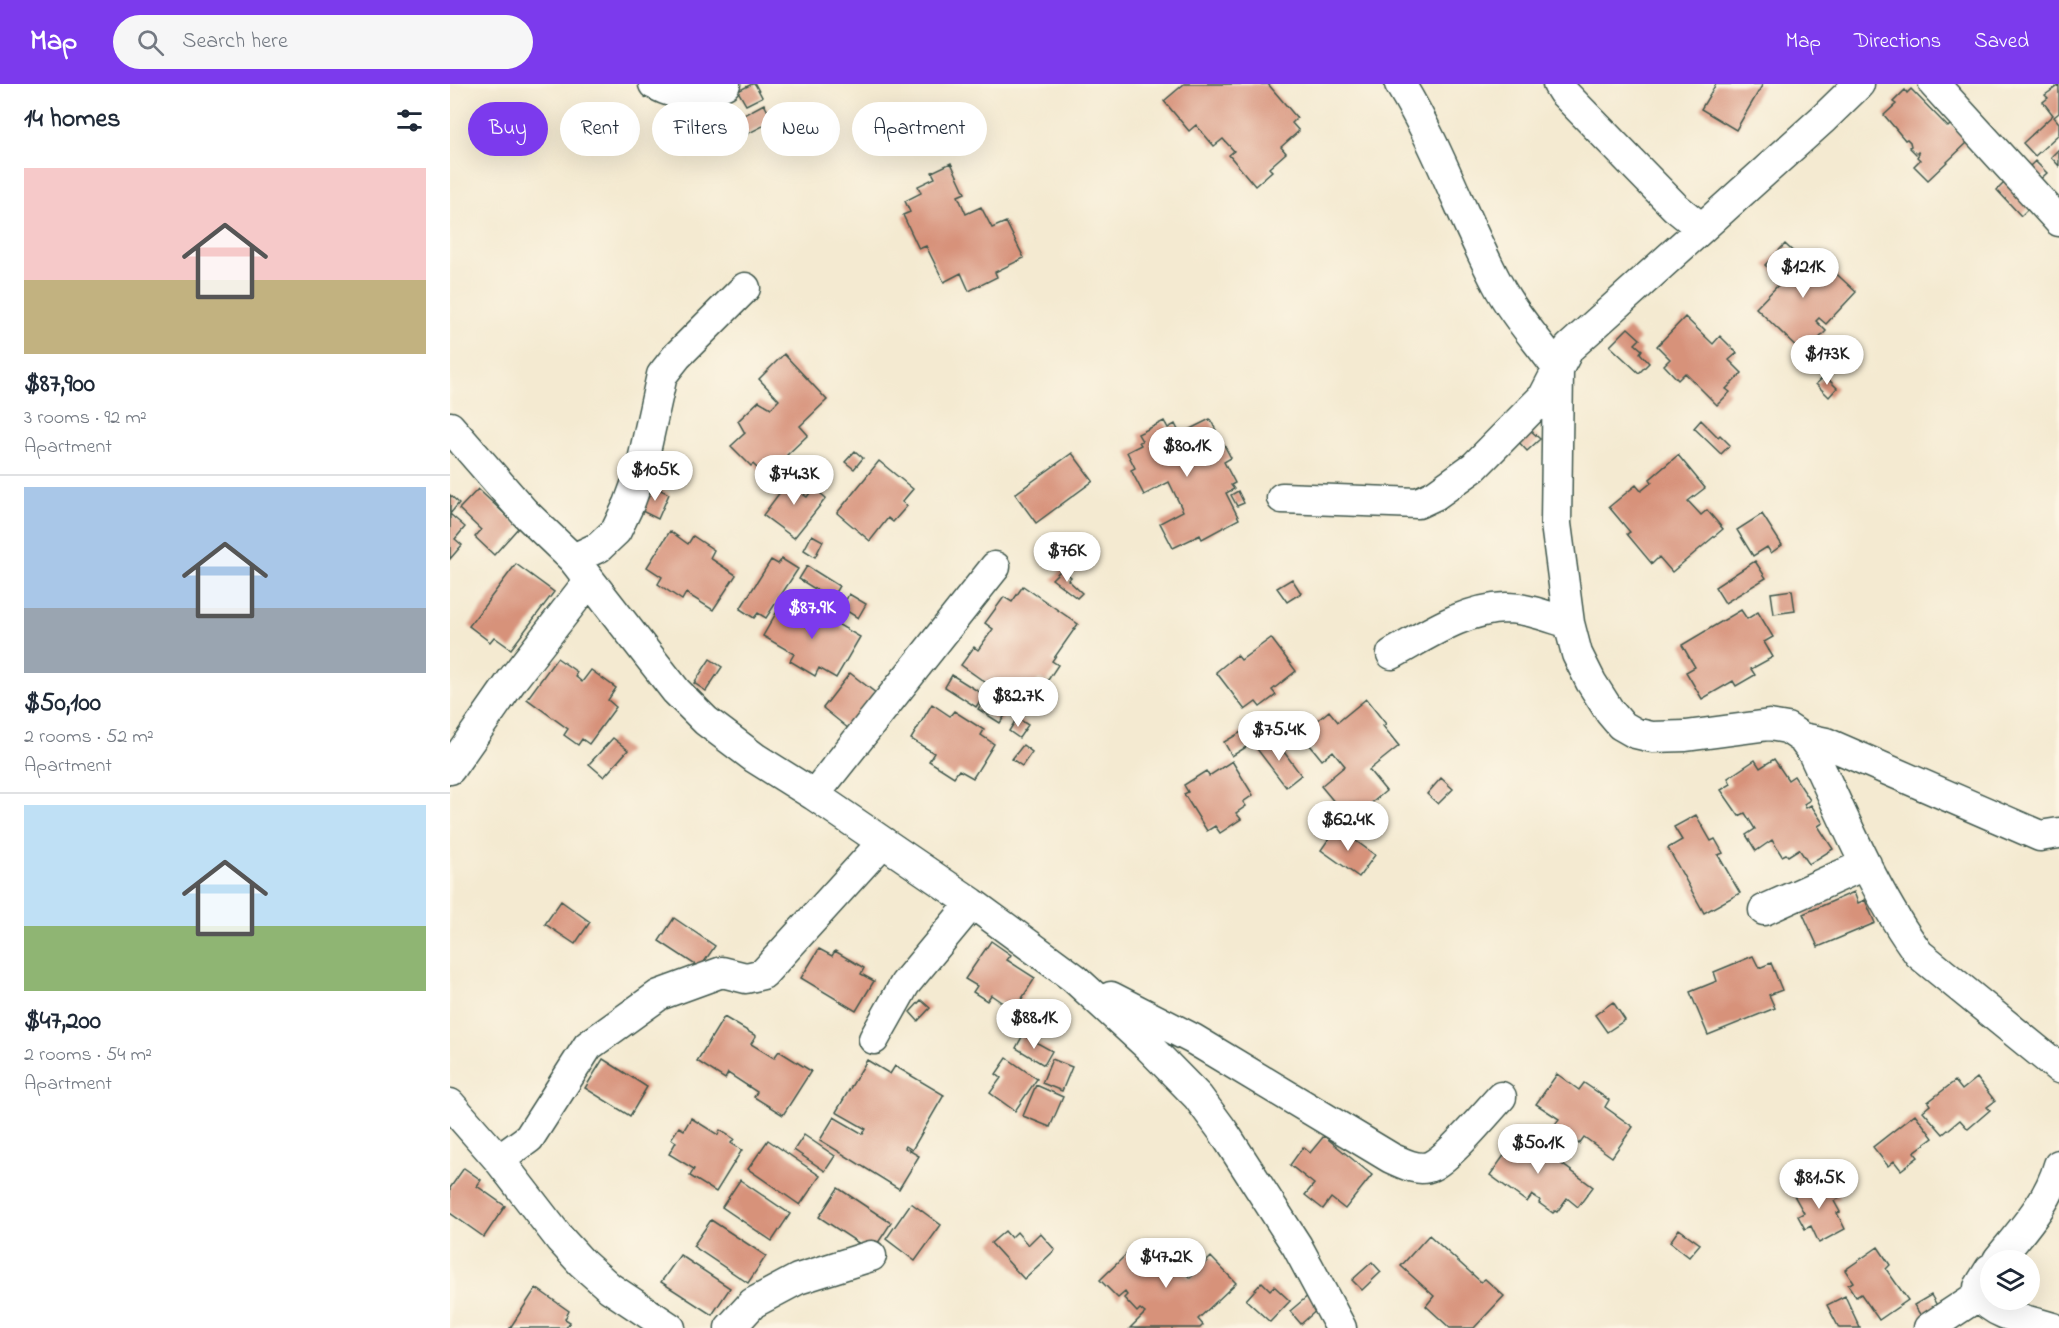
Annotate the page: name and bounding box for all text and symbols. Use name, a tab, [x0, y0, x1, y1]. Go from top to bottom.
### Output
search box	[113, 15, 533, 69]
text: Map	[30, 22, 77, 63]
icon: search	[134, 26, 167, 59]
text: Search here	[182, 26, 288, 58]
text: Map	[1785, 27, 1821, 57]
text: Directions	[1854, 27, 1941, 57]
text: Saved	[1974, 27, 2029, 57]
text: 14 homes	[24, 101, 120, 139]
chip: Buy	[468, 102, 548, 156]
chip: Rent	[560, 102, 640, 156]
chip: Filters	[652, 102, 749, 156]
chip: New	[761, 102, 840, 156]
chip: Apartment	[852, 102, 987, 156]
icon: filters	[393, 104, 426, 137]
icon: home	[171, 207, 279, 315]
pin: $121K	[1761, 248, 1845, 299]
text: $121K	[1781, 253, 1825, 282]
pin: $173K	[1785, 335, 1869, 386]
text: $173K	[1805, 340, 1849, 369]
text: $87,900	[24, 366, 95, 404]
text: 3 rooms · 92 m²	[24, 404, 147, 433]
pin: $80.1K	[1138, 427, 1236, 478]
text: $80.1K	[1163, 432, 1211, 461]
text: Apartment	[24, 433, 112, 462]
pin: $105K	[613, 451, 697, 502]
pin: $74.3K	[745, 455, 843, 506]
text: $105K	[631, 456, 679, 485]
text: $74.3K	[769, 460, 819, 489]
icon: home	[171, 526, 279, 634]
pin: $76K	[1031, 532, 1103, 583]
text: $76K	[1048, 537, 1086, 566]
pin: $87.9K	[763, 589, 861, 640]
text: $87.9K	[788, 594, 836, 623]
pin: $82.7K	[969, 677, 1067, 728]
text: $82.7K	[992, 682, 1044, 711]
text: $50,100	[24, 685, 101, 723]
pin: $75.4K	[1230, 711, 1328, 762]
text: $75.4K	[1252, 716, 1306, 745]
text: 2 rooms · 52 m²	[24, 723, 154, 752]
text: Apartment	[24, 752, 112, 781]
pin: $62.4K	[1299, 801, 1397, 852]
text: $62.4K	[1322, 806, 1374, 835]
icon: home	[171, 844, 279, 952]
pin: $88.1K	[985, 999, 1083, 1050]
text: $47,200	[24, 1003, 101, 1041]
text: $88.1K	[1010, 1004, 1058, 1033]
text: 2 rooms · 54 m²	[24, 1041, 152, 1070]
text: Apartment	[24, 1070, 112, 1099]
pin: $50.1K	[1489, 1124, 1587, 1175]
text: $50.1K	[1512, 1129, 1564, 1158]
pin: $81.5K	[1770, 1159, 1868, 1210]
text: $81.5K	[1793, 1164, 1845, 1193]
pin: $47.2K	[1117, 1238, 1215, 1289]
text: $47.2K	[1140, 1243, 1192, 1272]
map controls	[1980, 1250, 2040, 1310]
button: layers	[1980, 1250, 2040, 1310]

